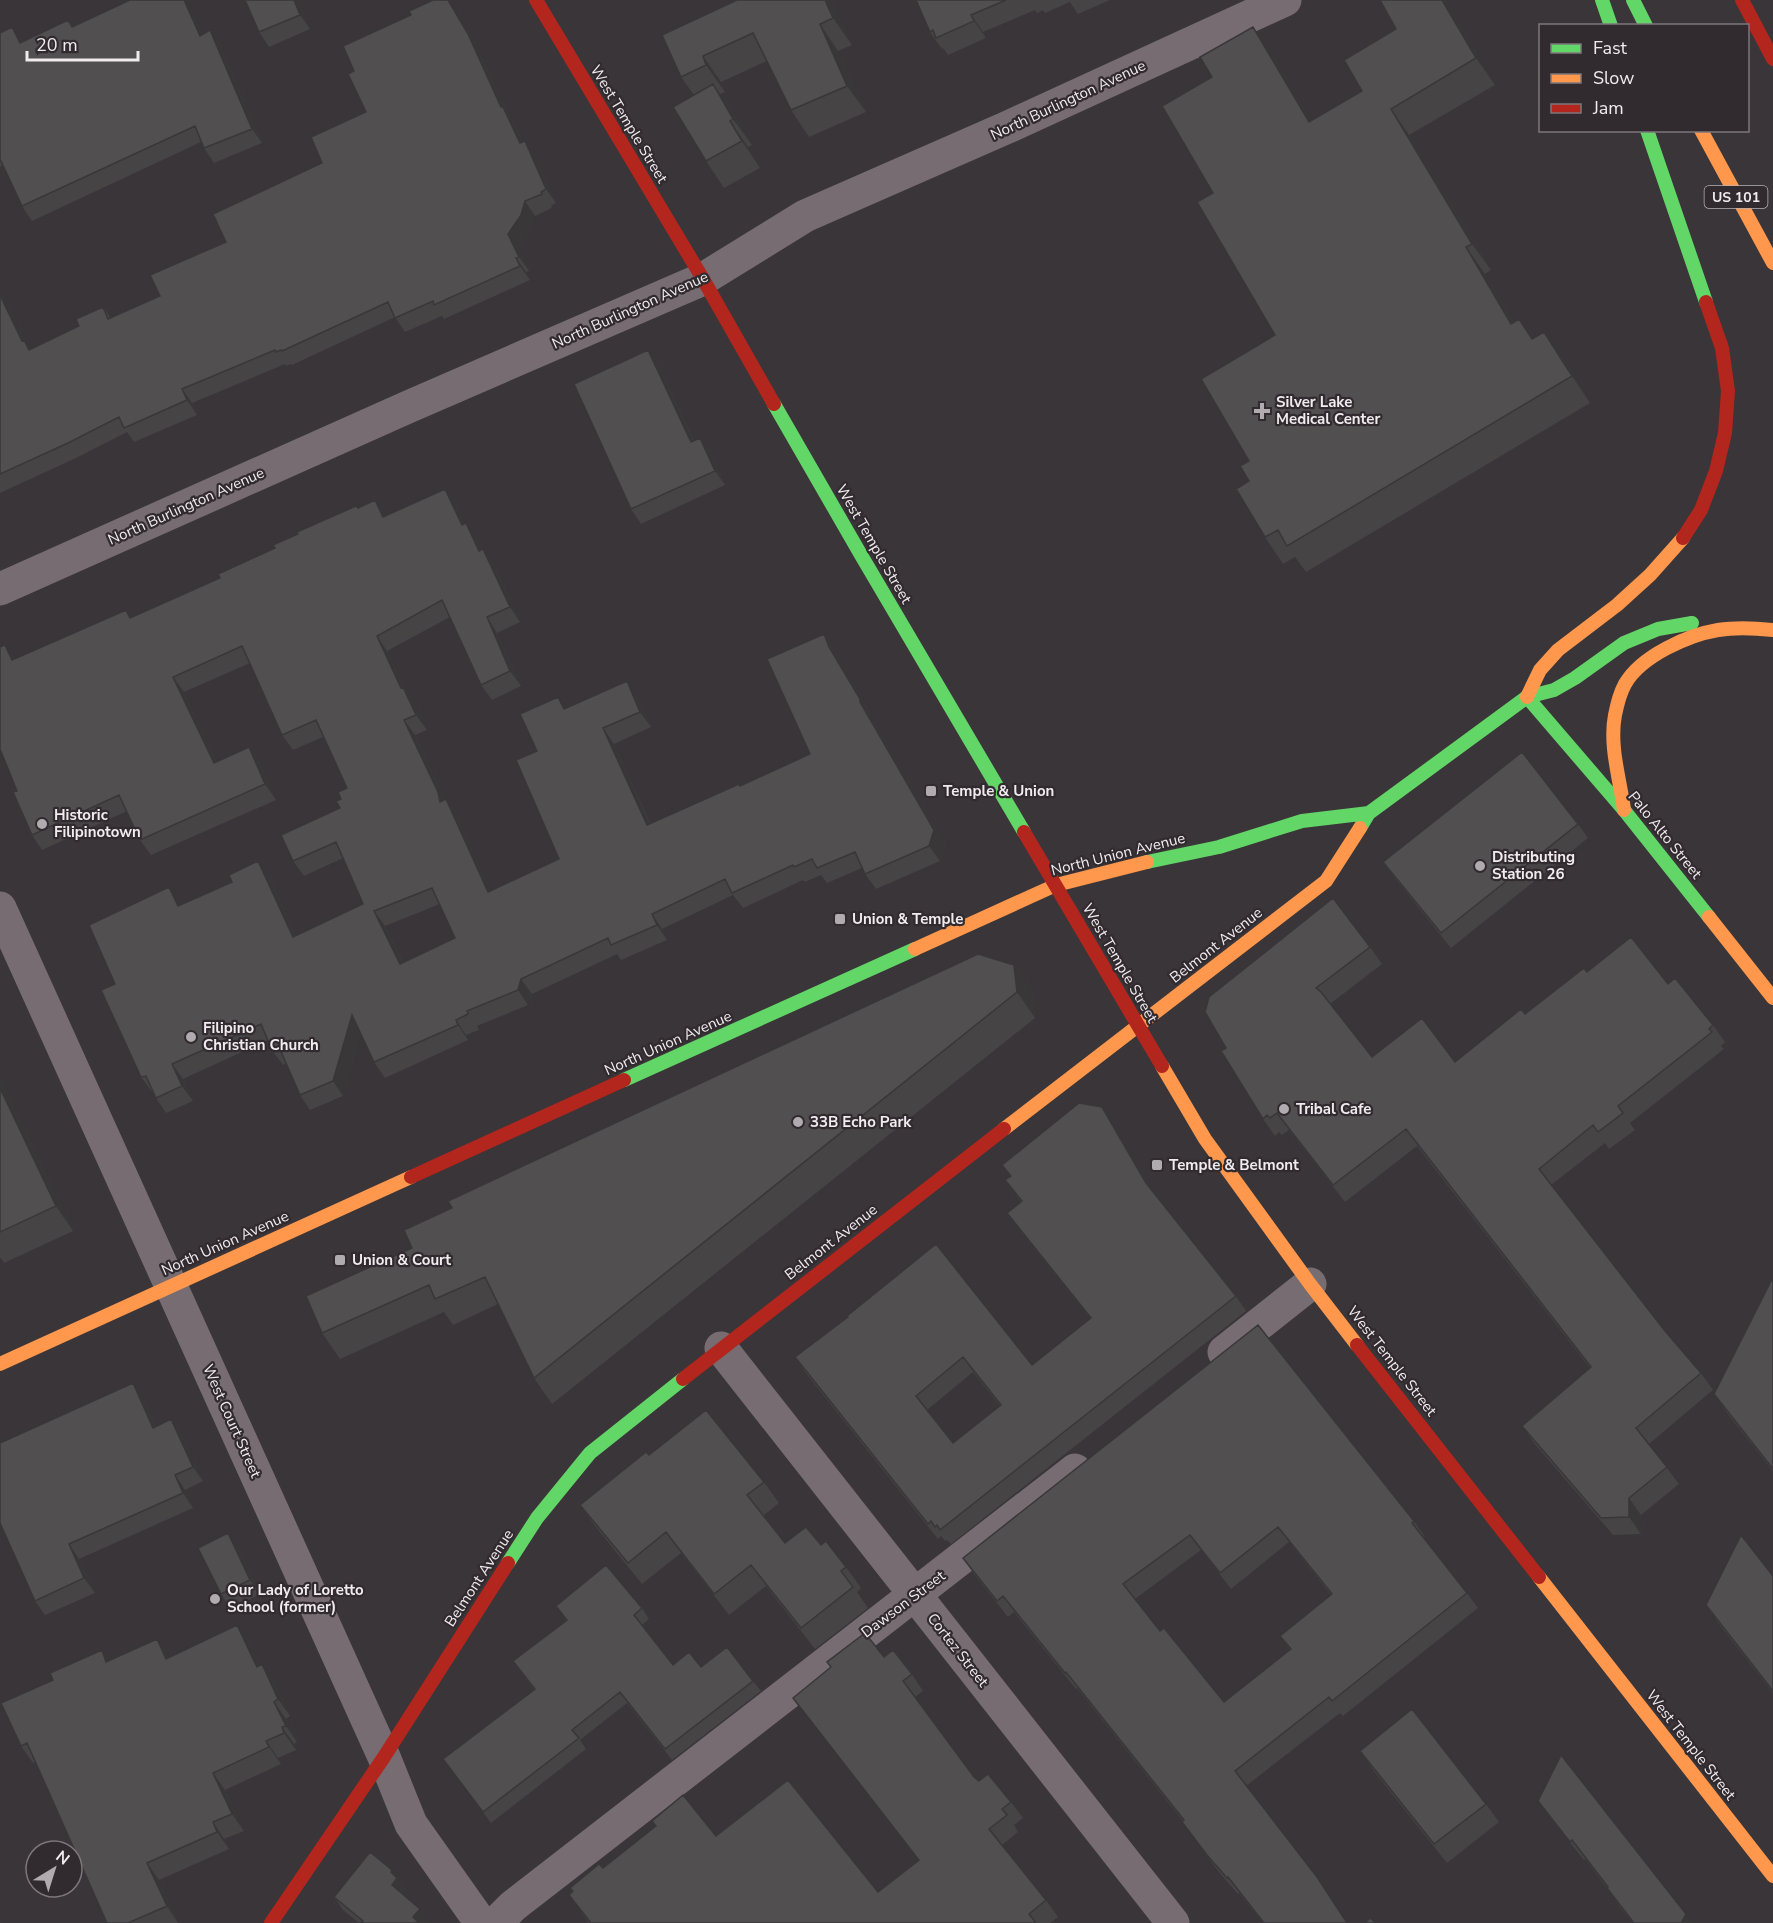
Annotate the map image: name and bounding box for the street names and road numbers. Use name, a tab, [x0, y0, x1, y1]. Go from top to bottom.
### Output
street label: North Burlington Avenue	[987, 55, 1149, 145]
street label: West Temple Street	[586, 61, 673, 187]
road number: US 101	[1704, 186, 1768, 208]
street label: North Burlington Avenue	[549, 267, 711, 353]
street label: North Burlington Avenue	[105, 463, 267, 549]
street label: West Temple Street	[832, 481, 917, 608]
street label: Palo Alto Street	[1624, 787, 1707, 884]
street label: North Union Avenue	[1049, 828, 1187, 880]
street label: West Temple Street	[1078, 900, 1163, 1027]
street label: Belmont Avenue	[1166, 903, 1266, 987]
street label: North Union Avenue	[601, 1006, 735, 1080]
street label: Belmont Avenue	[781, 1200, 881, 1284]
street label: North Union Avenue	[158, 1206, 292, 1280]
street label: West Temple Street	[1343, 1302, 1442, 1421]
street label: West Court Street	[198, 1361, 266, 1481]
street label: Belmont Avenue	[440, 1525, 518, 1631]
street label: Dawson Street	[857, 1565, 950, 1642]
street label: Cortez Street	[923, 1609, 994, 1692]
street label: West Temple Street	[1642, 1686, 1741, 1805]

